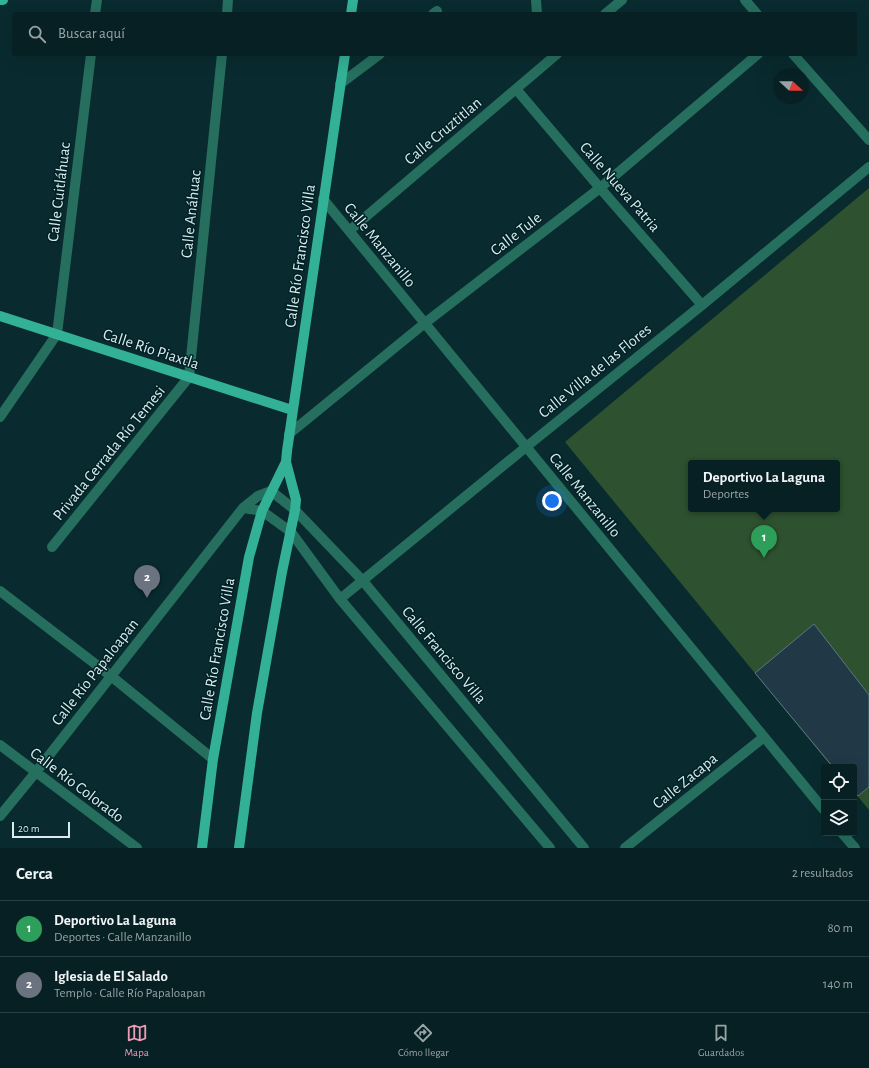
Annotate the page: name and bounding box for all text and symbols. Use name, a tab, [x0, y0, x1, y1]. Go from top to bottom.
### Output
search box	[12, 12, 857, 56]
icon: search	[26, 23, 48, 45]
text: Buscar aquí	[58, 26, 125, 41]
north arrow	[773, 68, 809, 104]
street label: Calle Cruztitlan	[401, 94, 485, 168]
street label: Calle Nueva Patria	[577, 139, 663, 235]
street label: Calle Cuitláhuac	[45, 141, 73, 243]
street label: Calle Anáhuac	[178, 169, 204, 259]
street label: Calle Río Francisco Villa	[282, 183, 318, 329]
street label: Calle Manzanillo	[341, 200, 419, 290]
street label: Calle Tule	[488, 209, 544, 259]
street label: Calle Villa de las Flores	[536, 321, 654, 421]
street label: Calle Río Piaxtla	[101, 326, 201, 372]
street label: Privada Cerrada Río Temesi	[50, 383, 168, 523]
street label: Calle Manzanillo	[546, 450, 624, 540]
popup	[688, 460, 840, 512]
text: Deportivo La Laguna	[703, 470, 825, 485]
text: Deportes	[703, 488, 749, 501]
your location	[542, 491, 562, 511]
pin: 1	[751, 525, 777, 558]
pin: 2	[134, 565, 160, 598]
street label: Calle Río Francisco Villa	[197, 576, 237, 722]
street label: Calle Francisco Villa	[399, 603, 489, 707]
street label: Calle Río Papaloapan	[49, 616, 141, 728]
street label: Calle Río Colorado	[27, 745, 127, 825]
street label: Calle Zacapa	[650, 750, 720, 812]
map controls	[821, 764, 857, 836]
button: locate	[821, 764, 857, 800]
button: layers	[821, 800, 857, 836]
scale bar	[12, 820, 70, 839]
text: 20 m	[18, 823, 39, 834]
text: Cerca	[16, 865, 53, 882]
text: 2 resultados	[792, 867, 853, 880]
text: Deportivo La Laguna	[54, 913, 176, 928]
text: 1	[27, 922, 31, 935]
text: 80 m	[827, 922, 853, 935]
text: Deportes · Calle Manzanillo	[54, 931, 191, 944]
text: Iglesia de El Salado	[54, 969, 168, 984]
text: 2	[26, 978, 32, 991]
text: 140 m	[823, 978, 853, 991]
text: Templo · Calle Río Papaloapan	[54, 987, 205, 1000]
tab: Mapa	[125, 1022, 149, 1059]
tab: Cómo llegar	[398, 1022, 449, 1059]
tab: Guardados	[698, 1022, 744, 1059]

